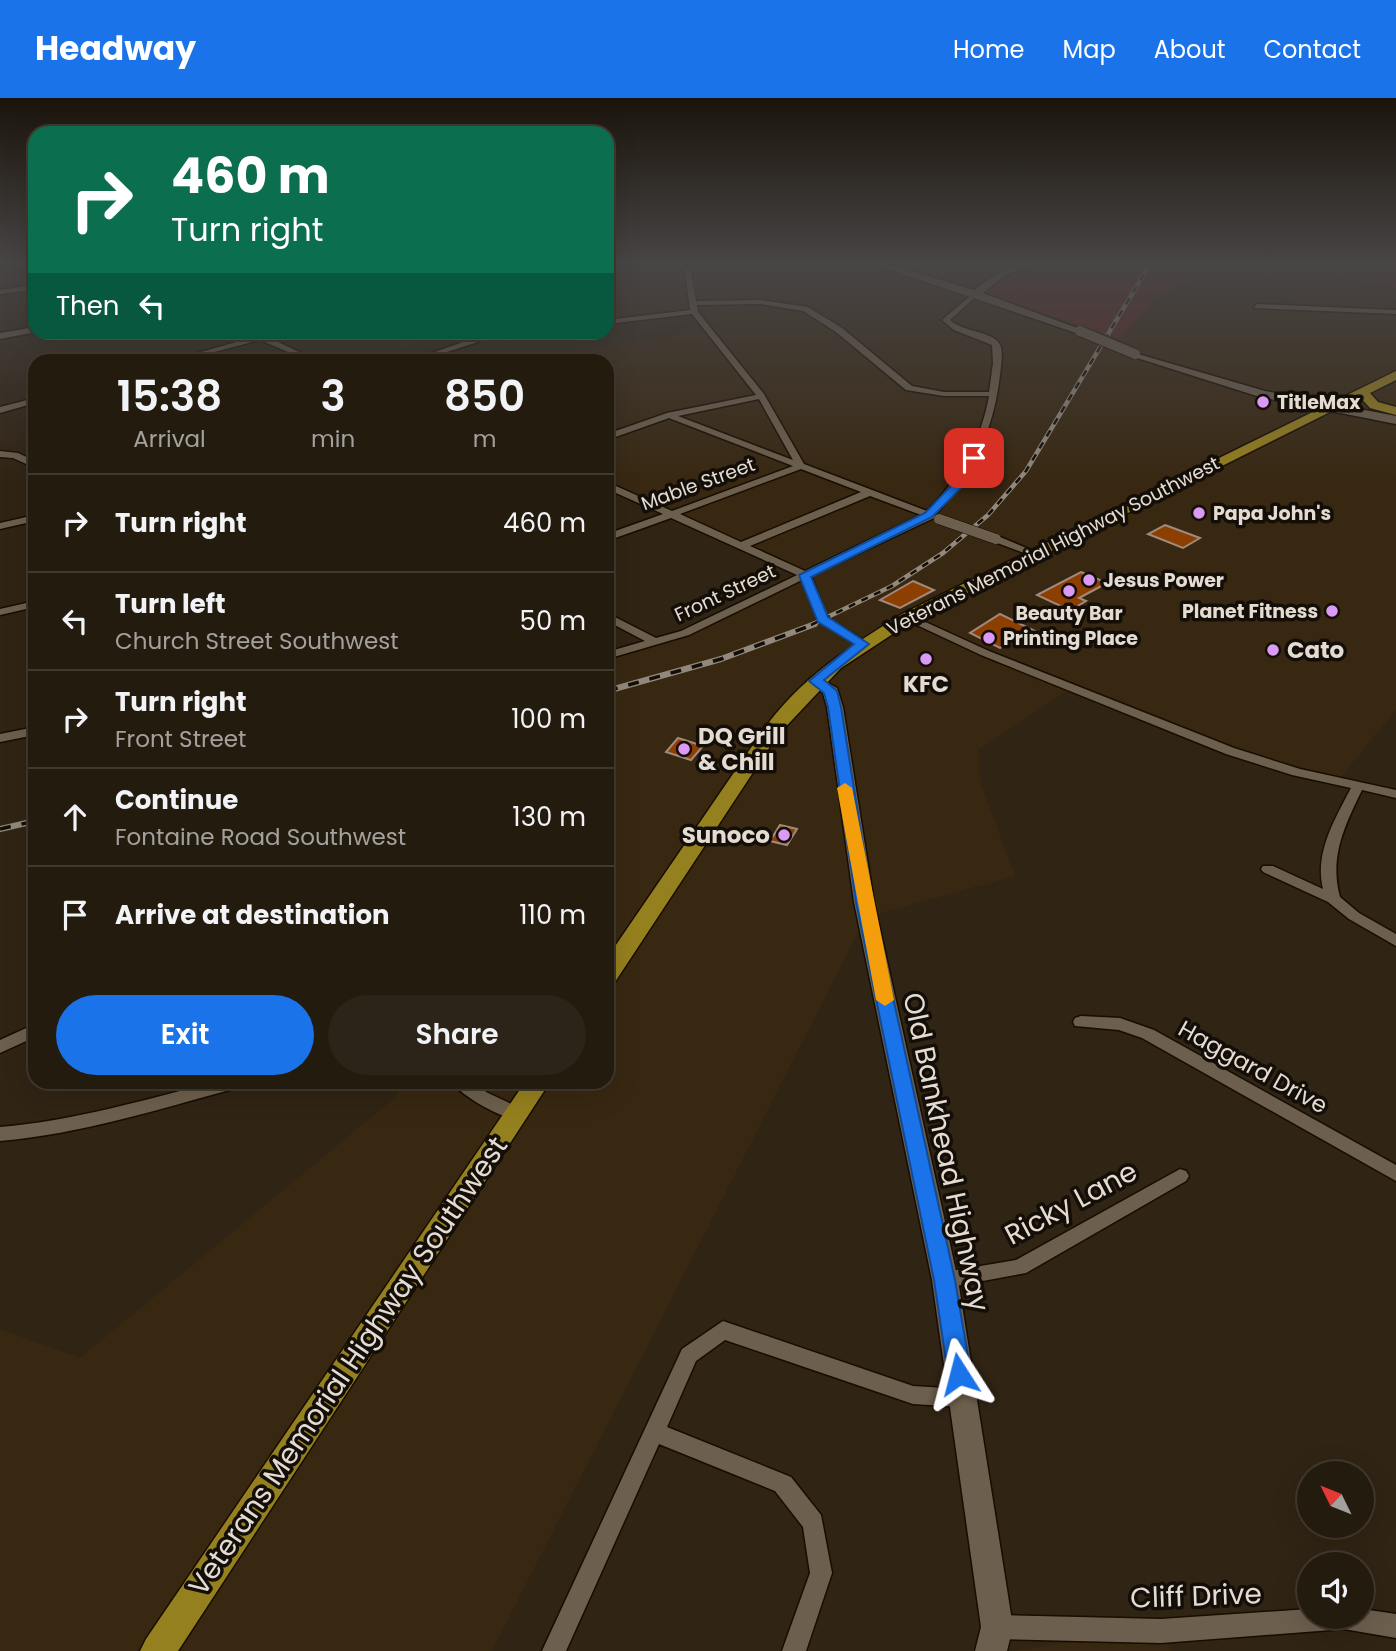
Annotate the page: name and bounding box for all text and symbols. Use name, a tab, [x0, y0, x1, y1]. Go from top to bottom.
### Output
text: Headway	[35, 25, 196, 72]
text: Home	[953, 33, 1025, 66]
text: Map	[1063, 33, 1116, 66]
text: About	[1154, 33, 1225, 66]
text: Contact	[1263, 33, 1361, 66]
text: 460 m	[171, 142, 330, 210]
icon: right	[56, 154, 147, 245]
text: Turn right	[171, 207, 323, 252]
icon: left	[133, 287, 171, 325]
text: Then	[56, 288, 119, 324]
text: 15:38	[117, 367, 222, 426]
text: 3	[321, 367, 346, 426]
text: 850	[444, 367, 525, 426]
place label: TitleMax	[1277, 389, 1361, 416]
marker: TitleMax	[1255, 394, 1271, 410]
text: Arrival	[133, 423, 206, 455]
text: min	[311, 423, 355, 455]
text: m	[473, 423, 496, 455]
pin	[944, 428, 1004, 488]
icon: arrive	[955, 439, 993, 477]
street label: Veterans Memorial Highway Southwest	[882, 450, 1224, 642]
street label: Mable Street	[637, 451, 759, 517]
place label: Papa John's	[1213, 500, 1331, 527]
icon: right	[56, 504, 94, 542]
text: Turn right	[115, 505, 247, 541]
text: 460 m	[503, 505, 586, 541]
marker: Papa John's	[1191, 505, 1207, 521]
street label: Front Street	[670, 558, 780, 628]
place label: Jesus Power	[1103, 567, 1224, 594]
marker: Jesus Power	[1081, 572, 1097, 588]
marker: Beauty Bar	[1061, 583, 1077, 599]
text: Turn left	[115, 586, 226, 622]
place label: Planet Fitness	[1182, 598, 1318, 625]
place label: Beauty Bar	[1015, 600, 1123, 627]
icon: left	[56, 602, 94, 640]
text: 50 m	[520, 603, 586, 639]
marker: Planet Fitness	[1324, 603, 1340, 619]
text: Church Street Southwest	[115, 625, 399, 657]
place label: Printing Place	[1003, 625, 1138, 652]
marker: Printing Place	[981, 630, 997, 646]
place label: Cato	[1287, 634, 1344, 666]
marker: Cato	[1265, 642, 1281, 658]
marker: KFC	[918, 651, 934, 667]
place label: KFC	[903, 668, 949, 700]
text: Turn right	[115, 684, 247, 720]
icon: right	[56, 700, 94, 738]
text: 100 m	[511, 701, 586, 737]
place label: DQ Grill & Chill	[698, 720, 785, 778]
text: Front Street	[115, 723, 246, 755]
marker: DQ Grill & Chill	[676, 741, 692, 757]
text: Continue	[115, 782, 238, 818]
icon: ahead	[56, 798, 94, 836]
text: 130 m	[512, 799, 586, 835]
place label: Sunoco	[682, 819, 770, 851]
text: Fontaine Road Southwest	[115, 821, 406, 853]
marker: Sunoco	[776, 827, 792, 843]
icon: arrive	[56, 896, 94, 934]
text: Arrive at destination	[115, 897, 390, 933]
text: 110 m	[519, 897, 586, 933]
street label: Old Bankhead Highway	[893, 989, 999, 1315]
button: Exit	[56, 995, 314, 1075]
button: Share	[328, 995, 586, 1075]
street label: Haggard Drive	[1173, 1013, 1333, 1121]
street label: Veterans Memorial Highway Southwest	[179, 1129, 517, 1603]
street label: Ricky Lane	[998, 1152, 1144, 1254]
position arrow	[922, 1337, 996, 1411]
north arrow	[1297, 1461, 1374, 1538]
map controls	[1297, 1461, 1374, 1629]
button: sound	[1297, 1552, 1374, 1629]
street label: Cliff Drive	[1130, 1574, 1262, 1618]

